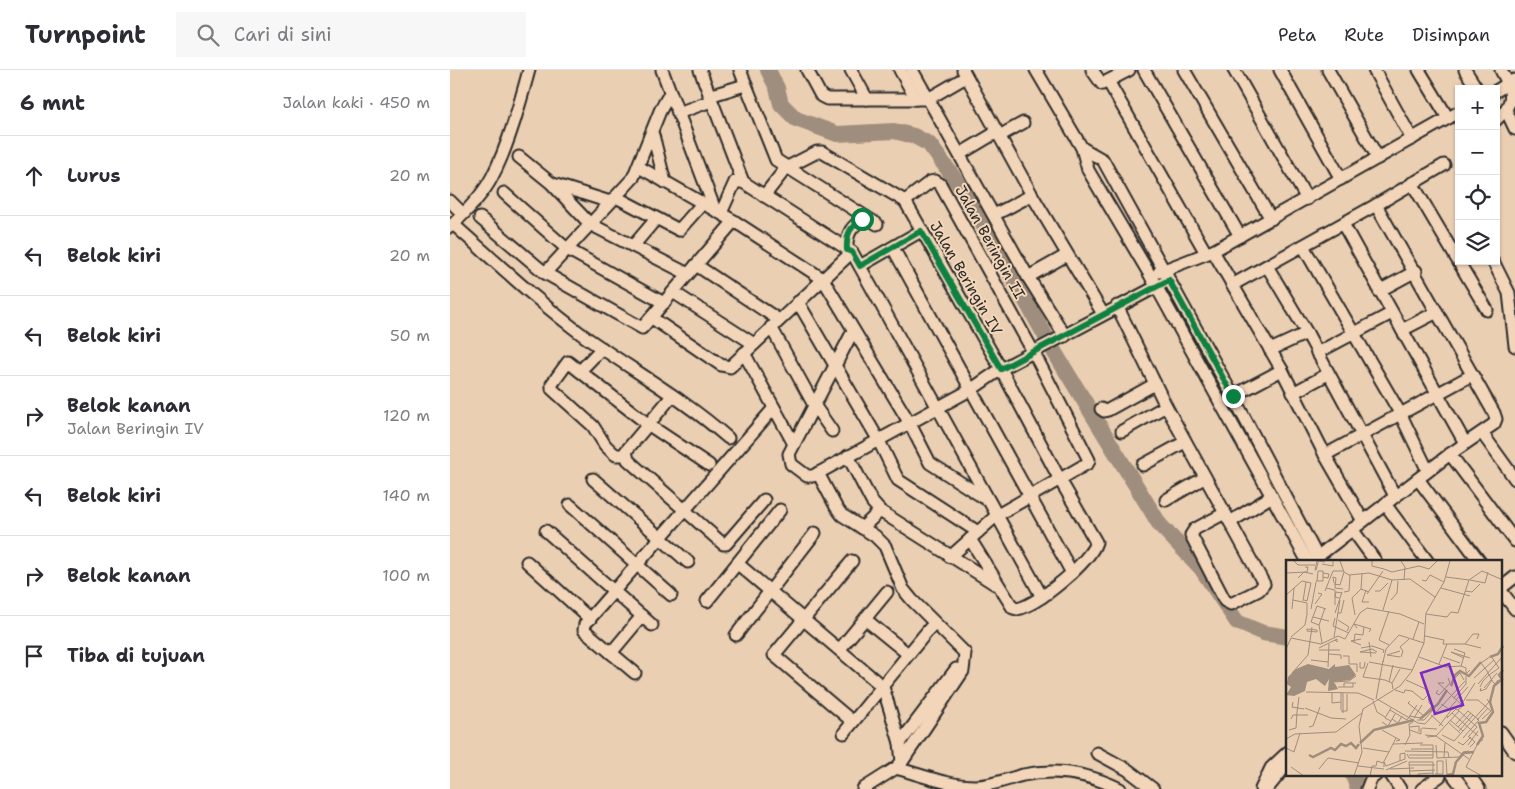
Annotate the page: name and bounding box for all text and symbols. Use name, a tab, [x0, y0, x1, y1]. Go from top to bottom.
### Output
search box	[176, 12, 526, 57]
text: Turnpoint	[25, 19, 146, 51]
icon: search	[194, 21, 222, 49]
text: Cari di sini	[234, 22, 332, 47]
text: Peta	[1278, 23, 1316, 47]
text: Rute	[1344, 23, 1384, 47]
text: Disimpan	[1412, 23, 1490, 47]
map controls	[1455, 85, 1500, 265]
button: +	[1455, 85, 1500, 130]
text: 6 mnt	[20, 89, 85, 117]
text: Jalan kaki · 450 m	[282, 92, 430, 113]
button: −	[1455, 130, 1500, 175]
icon: ahead	[20, 162, 48, 190]
text: Lurus	[67, 163, 121, 188]
text: 20 m	[389, 165, 430, 186]
button: locate	[1455, 175, 1500, 220]
street label: Jalan Beringin II	[950, 182, 1030, 302]
route start	[851, 208, 874, 231]
street label: Jalan Beringin IV	[925, 217, 1007, 339]
button: layers	[1455, 220, 1500, 265]
icon: left	[20, 242, 48, 270]
text: Belok kiri	[67, 243, 161, 268]
text: 20 m	[389, 245, 430, 266]
icon: left	[20, 322, 48, 350]
text: Belok kiri	[67, 323, 161, 348]
text: 50 m	[390, 325, 430, 346]
route end	[1222, 385, 1245, 408]
text: Belok kanan	[67, 393, 191, 418]
icon: right	[20, 402, 48, 430]
text: 120 m	[383, 405, 430, 426]
text: Jalan Beringin IV	[67, 418, 204, 439]
icon: left	[20, 482, 48, 510]
text: Belok kiri	[67, 483, 161, 508]
text: 140 m	[383, 485, 430, 506]
inset map	[1286, 560, 1502, 776]
icon: right	[20, 562, 48, 590]
text: Belok kanan	[67, 563, 191, 588]
text: 100 m	[382, 565, 430, 586]
icon: arrive	[20, 642, 48, 670]
text: Tiba di tujuan	[67, 643, 205, 668]

